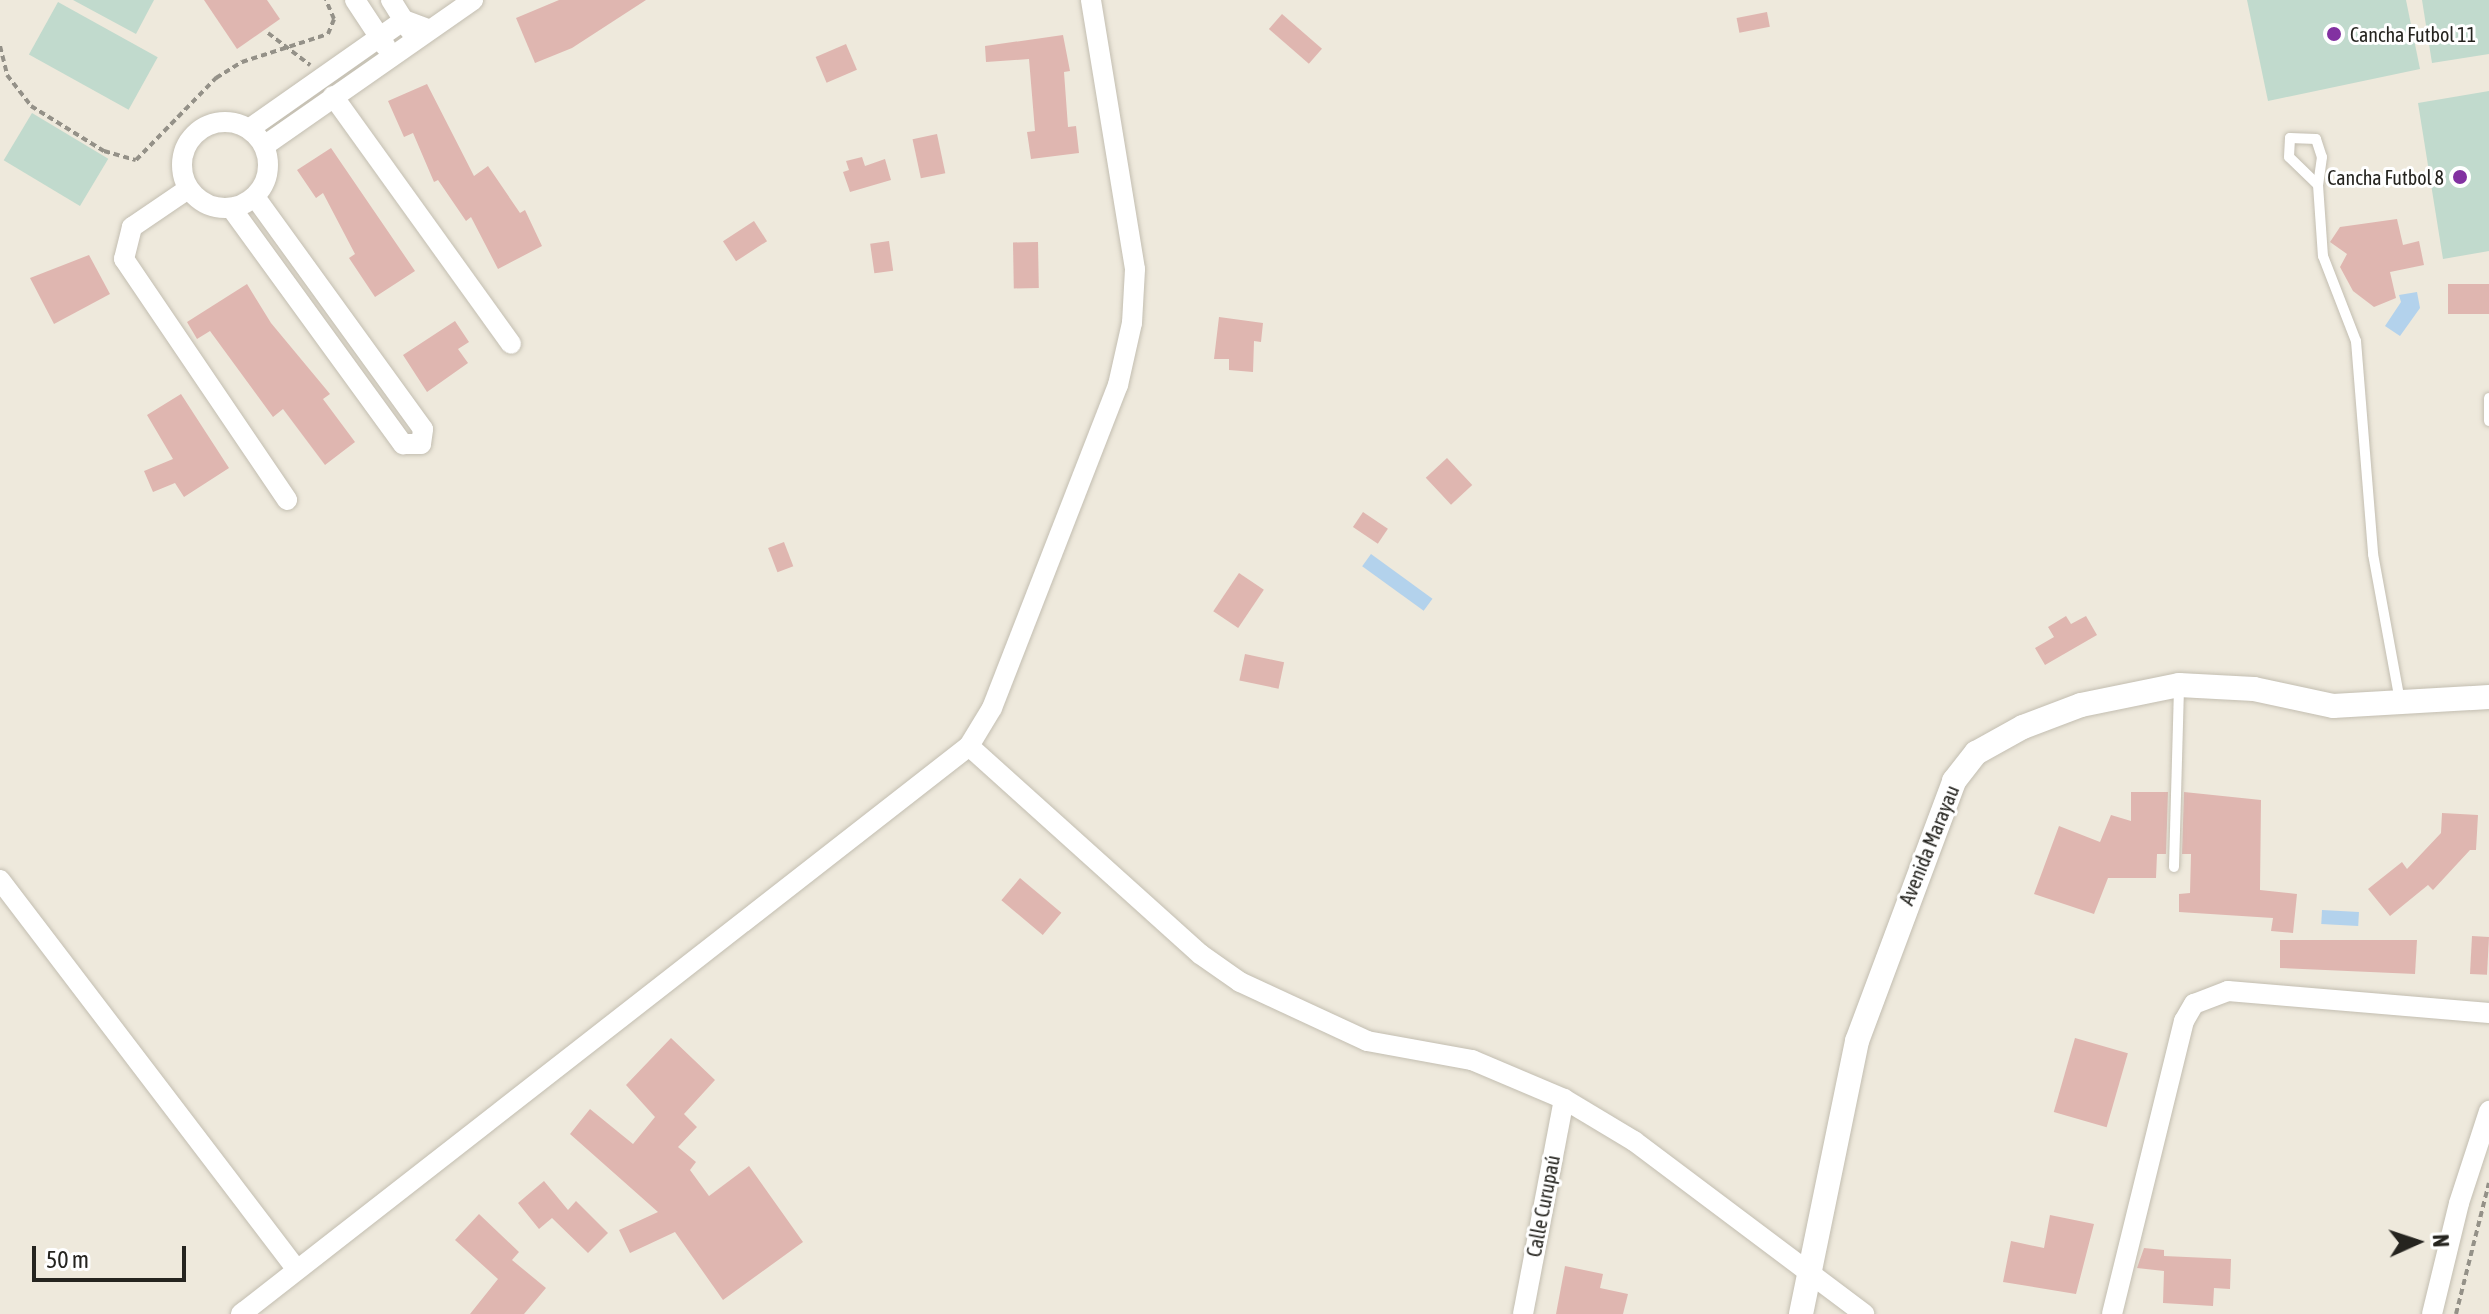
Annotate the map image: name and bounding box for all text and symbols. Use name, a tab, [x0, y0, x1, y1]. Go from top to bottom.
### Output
place label: Cancha Futbol 11	[2350, 22, 2476, 46]
marker: Cancha Futbol 11	[2325, 25, 2343, 43]
place label: Cancha Futbol 8	[2327, 165, 2444, 189]
marker: Cancha Futbol 8	[2451, 168, 2469, 186]
street label: Avenida Marayau	[1894, 782, 1964, 908]
street label: Calle Curupaú	[1521, 1153, 1565, 1259]
north arrow	[2377, 1202, 2457, 1282]
scale bar	[36, 1230, 190, 1280]
text: N	[2428, 1234, 2454, 1248]
text: 50 m	[46, 1246, 89, 1273]

